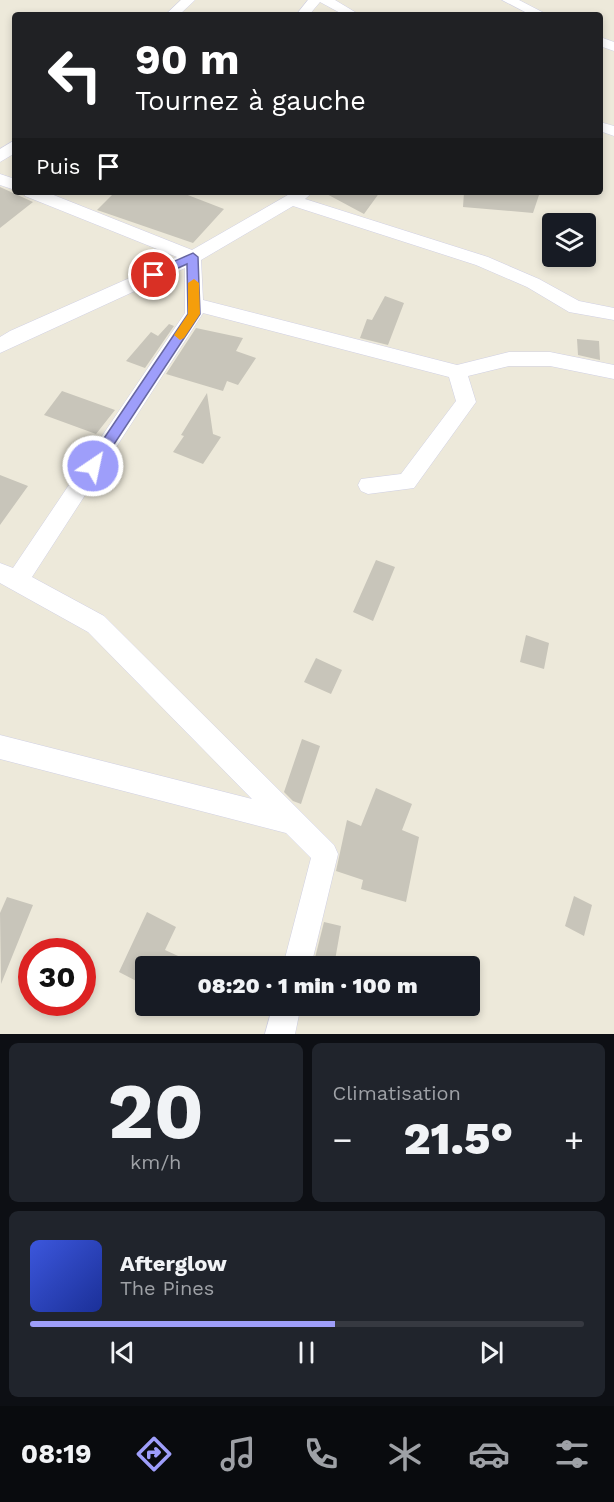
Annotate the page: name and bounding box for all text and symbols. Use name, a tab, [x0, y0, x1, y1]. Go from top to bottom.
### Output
text: 90 m	[135, 35, 239, 84]
icon: left	[36, 36, 114, 114]
text: Tournez à gauche	[135, 85, 366, 117]
icon: arrive	[92, 150, 125, 183]
text: Puis	[36, 154, 80, 179]
map controls	[542, 213, 596, 267]
button: layers	[542, 213, 596, 267]
pin	[128, 249, 179, 300]
icon: arrive	[137, 258, 170, 291]
position arrow	[61, 434, 125, 498]
speed limit sign: 30	[18, 938, 96, 1016]
text: 08:20 · 1 min · 100 m	[197, 973, 418, 998]
text: 20	[107, 1065, 204, 1157]
text: Climatisation	[333, 1081, 461, 1105]
text: 21.5°	[403, 1112, 513, 1165]
text: −	[333, 1120, 352, 1159]
text: +	[564, 1120, 584, 1159]
text: km/h	[130, 1150, 182, 1174]
text: Afterglow	[120, 1251, 227, 1276]
text: The Pines	[120, 1276, 214, 1300]
icon: previous	[106, 1336, 139, 1369]
icon: pause	[290, 1336, 323, 1369]
icon: next	[475, 1336, 508, 1369]
icon: directions	[133, 1433, 175, 1475]
icon: music	[217, 1433, 259, 1475]
icon: phone	[300, 1433, 342, 1475]
icon: climate	[384, 1433, 426, 1475]
icon: car	[468, 1433, 510, 1475]
icon: filters	[551, 1433, 593, 1475]
text: 08:19	[21, 1438, 92, 1470]

